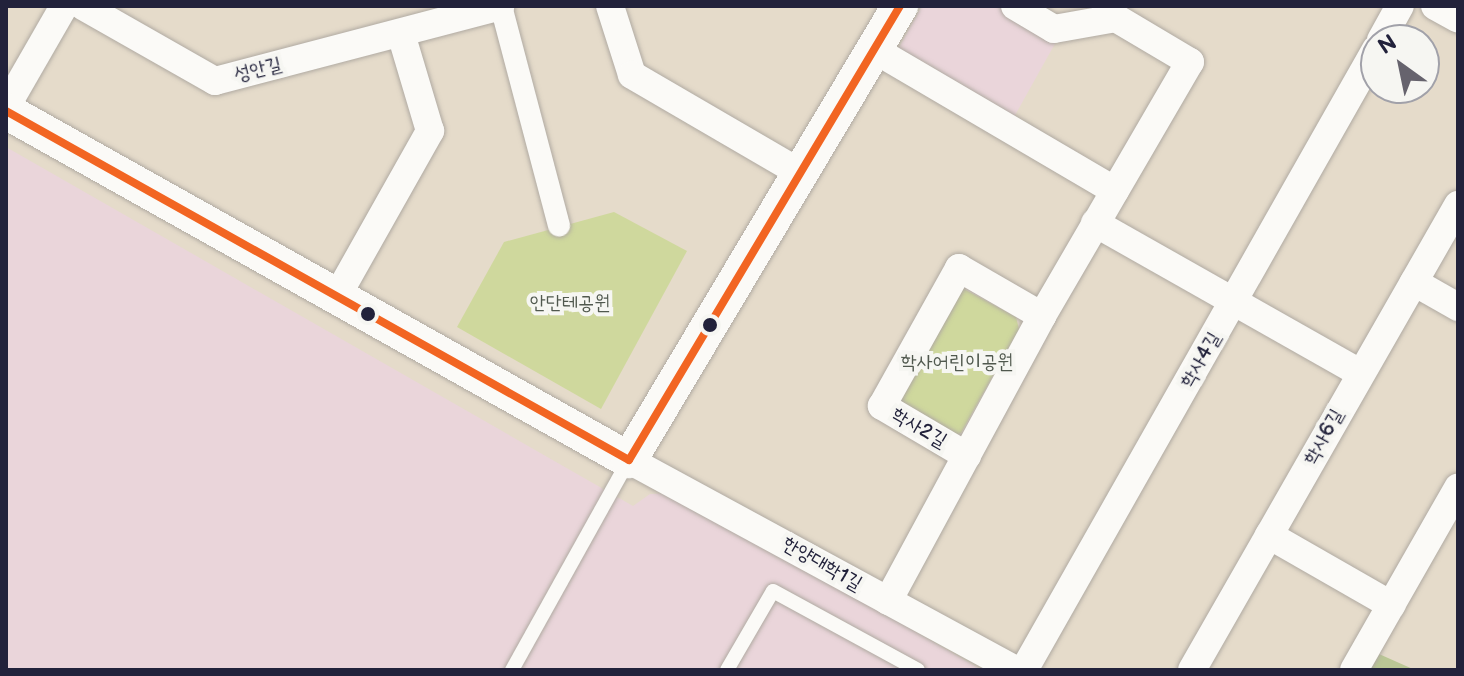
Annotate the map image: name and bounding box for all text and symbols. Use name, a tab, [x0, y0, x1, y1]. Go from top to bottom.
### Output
north arrow	[1360, 24, 1440, 104]
text: N	[1373, 29, 1402, 61]
street label: 성안길	[232, 53, 284, 87]
park label: 안단테공원	[530, 291, 610, 315]
unlabelled marker	[360, 306, 376, 322]
unlabelled marker	[702, 317, 718, 333]
street label: 학사4길	[1175, 328, 1227, 392]
park label: 학사어린이공원	[901, 350, 1013, 374]
street label: 학사2길	[887, 403, 951, 453]
street label: 학사6길	[1299, 405, 1349, 469]
street label: 한양대학1길	[778, 532, 866, 596]

